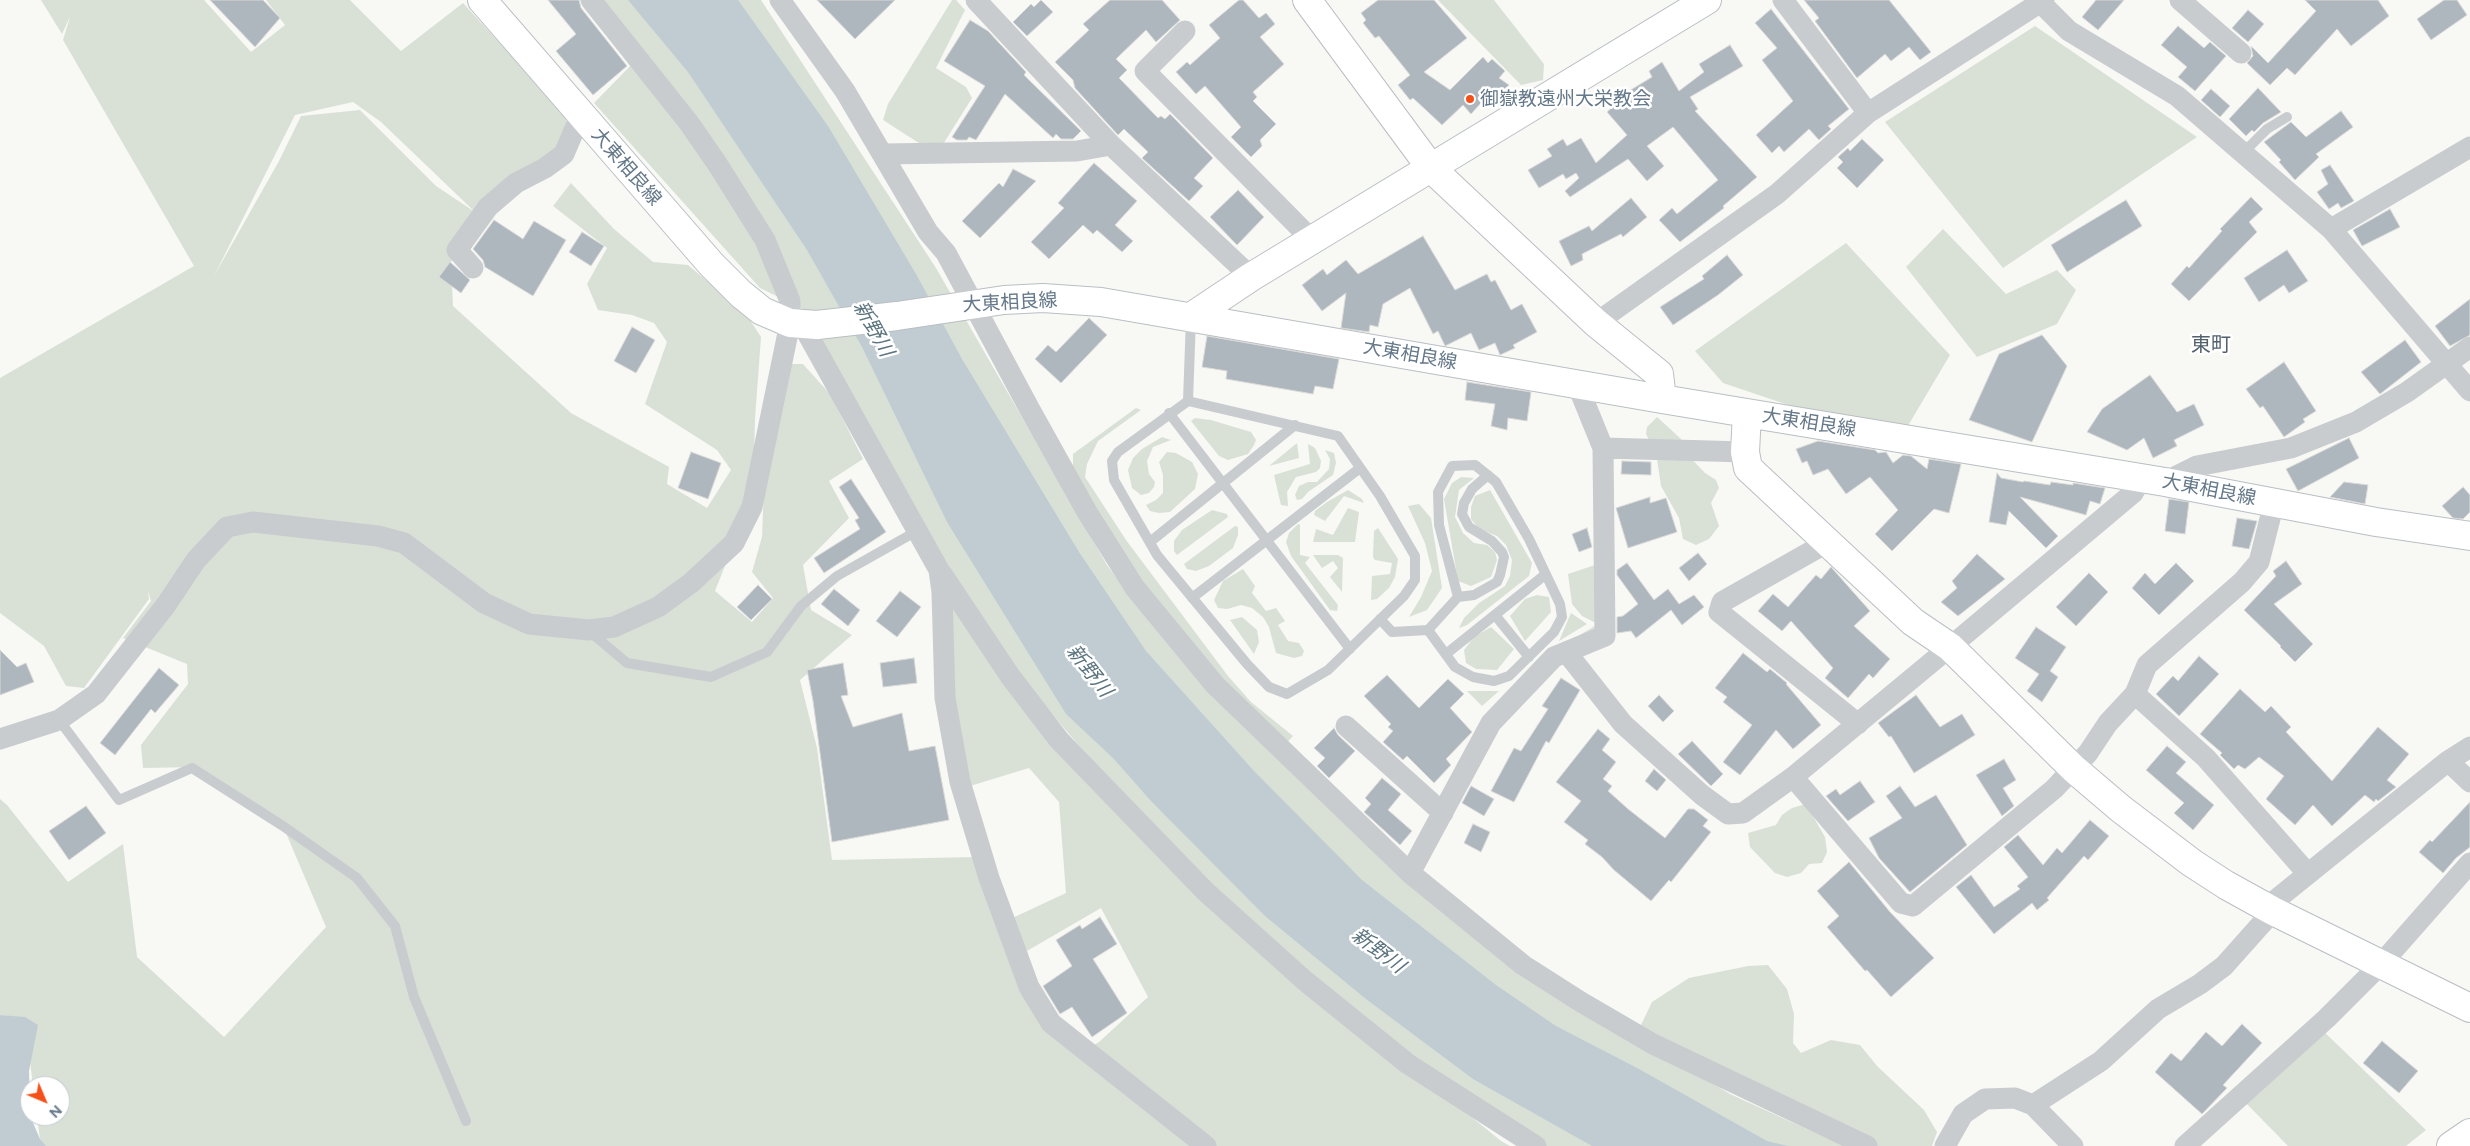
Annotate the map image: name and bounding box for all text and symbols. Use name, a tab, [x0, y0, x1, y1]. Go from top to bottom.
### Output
place label: 御嶽教遠州大栄教会	[1480, 88, 1651, 110]
marker: 御嶽教遠州大栄教会	[1464, 93, 1476, 105]
street label: 大東相良線	[586, 124, 666, 210]
street label: 大東相良線	[962, 289, 1058, 317]
water label: 新野川	[848, 297, 898, 361]
district label: 東町	[2191, 333, 2231, 357]
street label: 大東相良線	[1361, 336, 1459, 374]
street label: 大東相良線	[1760, 404, 1858, 442]
street label: 大東相良線	[2160, 470, 2258, 510]
water label: 新野川	[1061, 640, 1117, 702]
water label: 新野川	[1347, 923, 1409, 979]
north arrow	[20, 1076, 70, 1126]
text: N	[45, 1101, 65, 1121]

